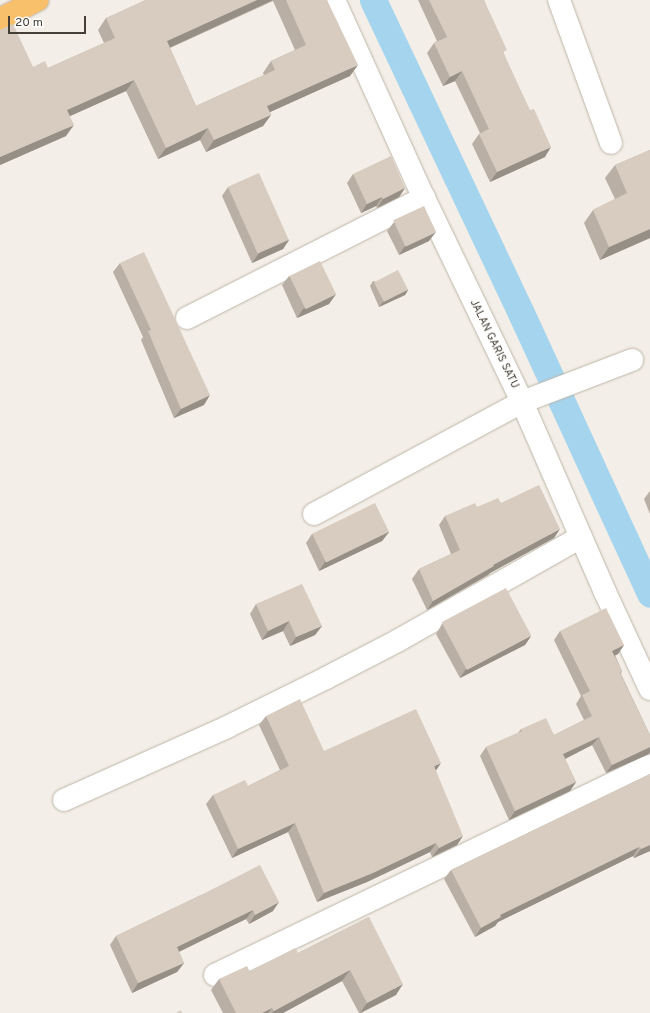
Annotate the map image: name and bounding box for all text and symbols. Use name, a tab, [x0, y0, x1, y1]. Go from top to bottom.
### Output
scale bar	[10, 8, 88, 34]
text: 20 m	[15, 15, 43, 31]
street label: JALAN GARIS SATU	[467, 297, 521, 391]

